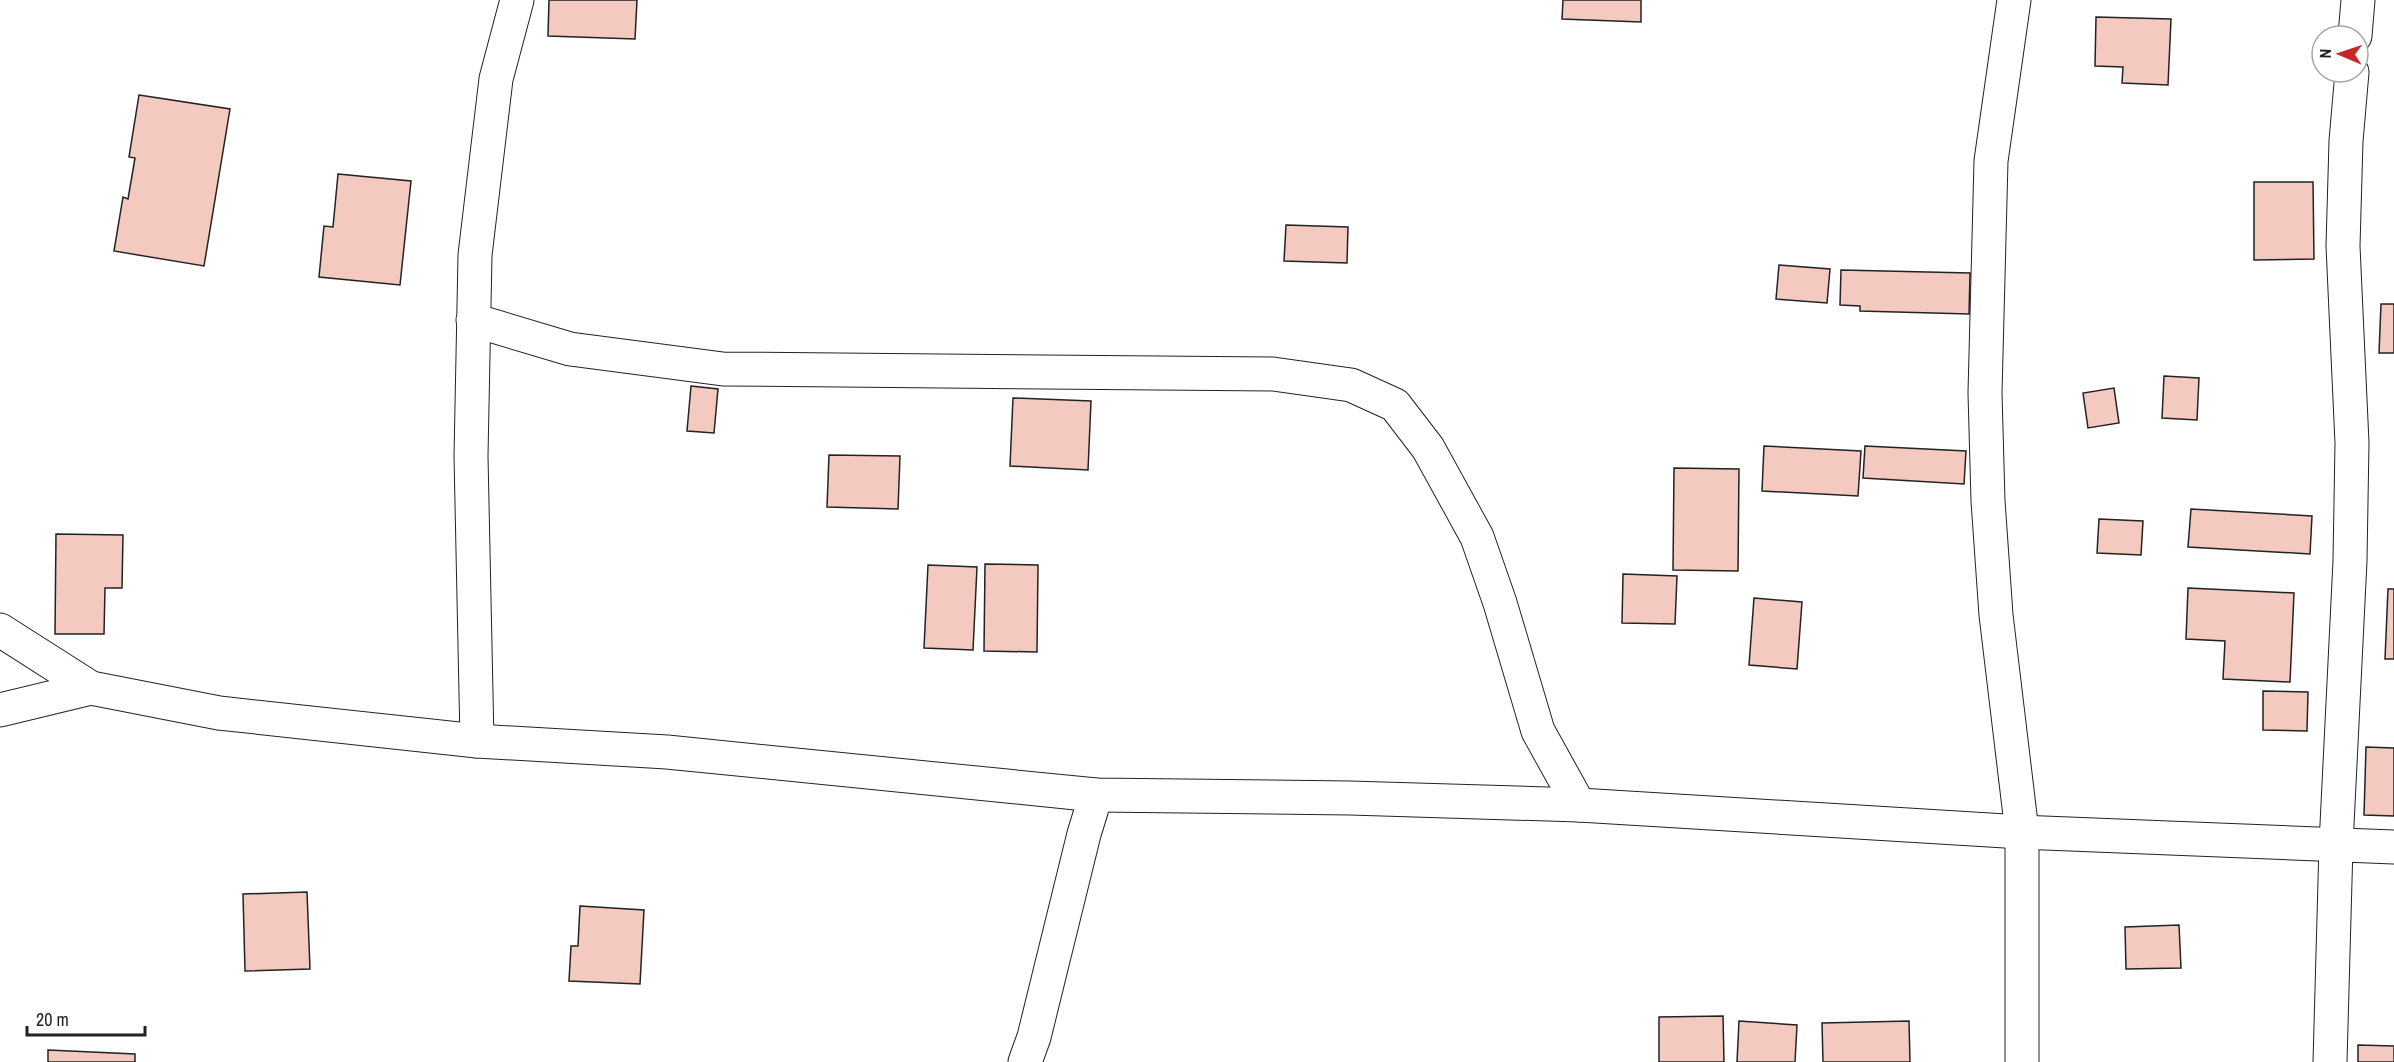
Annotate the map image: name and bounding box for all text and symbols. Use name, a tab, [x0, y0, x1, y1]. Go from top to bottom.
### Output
north arrow	[2310, 24, 2370, 84]
text: N	[2314, 48, 2336, 59]
scale bar	[27, 999, 146, 1037]
text: 20 m	[36, 1007, 69, 1032]

